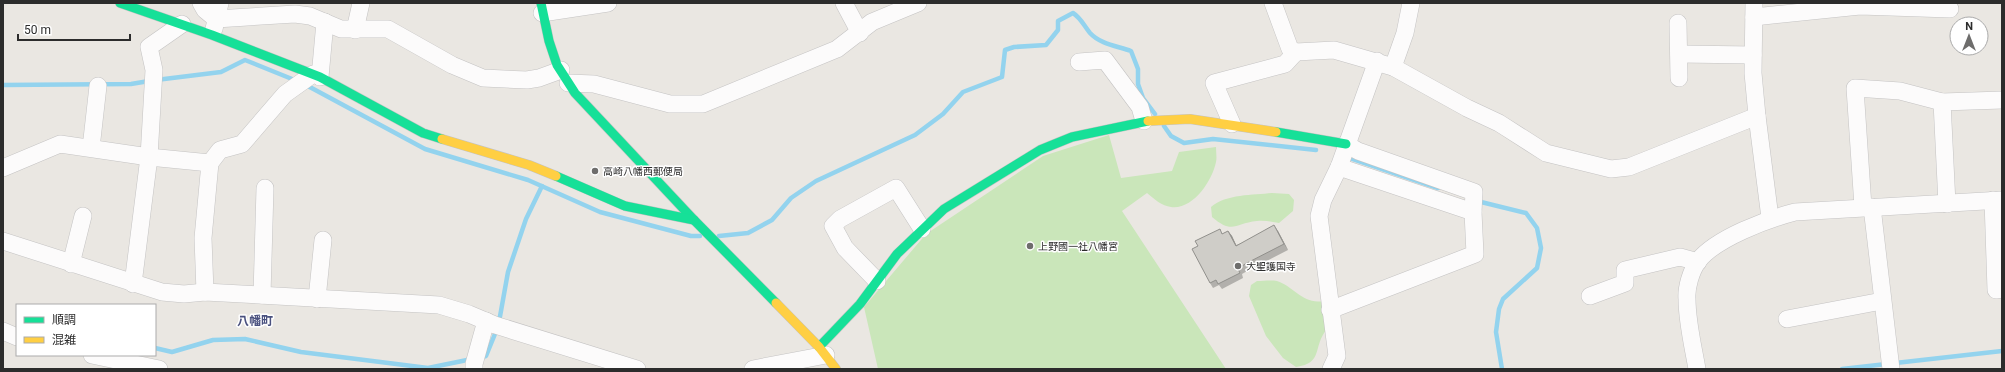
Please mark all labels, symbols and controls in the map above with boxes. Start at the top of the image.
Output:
scale bar [18,16,130,42]
north arrow [1949,16,1989,56]
text: N [1965,20,1973,33]
text: 50 m [24,23,51,37]
marker: 高崎八幡西郵便局 [590,166,600,176]
place label: 高崎八幡西郵便局 [603,166,683,177]
marker: 上野國一社八幡宮 [1025,241,1035,251]
place label: 上野國一社八幡宮 [1038,241,1118,252]
marker: 大聖護国寺 [1233,261,1243,271]
place label: 大聖護国寺 [1246,261,1296,272]
legend [16,304,156,356]
text: 順調 [52,313,76,327]
district label: 八幡町 [237,314,273,328]
text: 混雑 [52,333,76,347]

